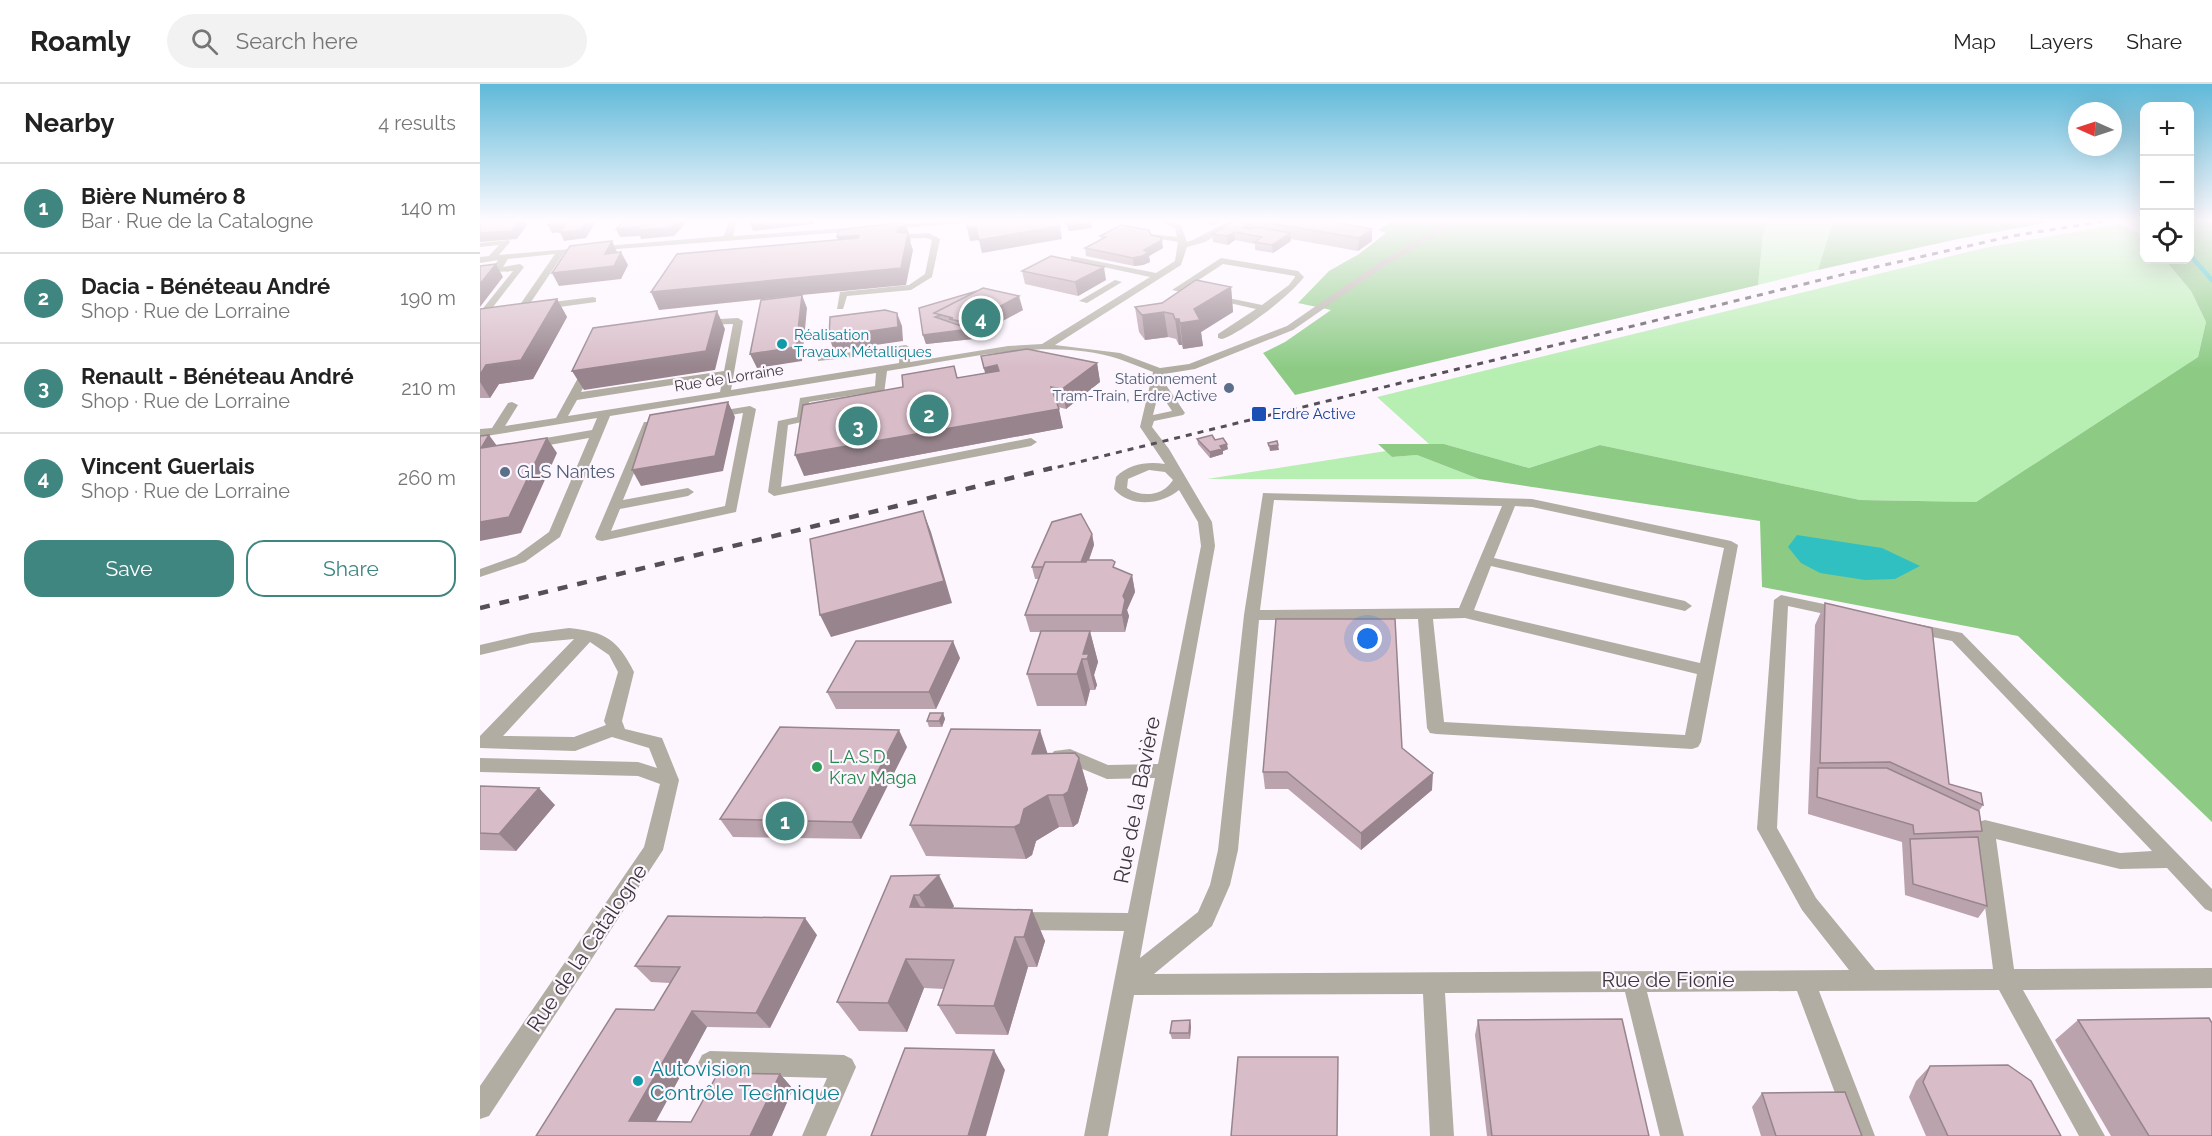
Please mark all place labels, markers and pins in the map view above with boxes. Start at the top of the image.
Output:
pin: 4 [962,296,1000,340]
place label: Réalisation Travaux Métalliques [794,326,932,361]
marker: Réalisation Travaux Métalliques [775,337,789,351]
place label: Stationnement Tram-Train, Erdre Active [1053,370,1217,405]
marker: Stationnement Tram-Train, Erdre Active [1222,381,1236,395]
pin: 2 [910,392,948,436]
pin: 3 [838,404,878,448]
marker: Erdre Active [1250,405,1268,423]
place label: Erdre Active [1272,405,1356,423]
place label: GLS Nantes [517,461,615,482]
marker: GLS Nantes [498,465,512,479]
place label: L.A.S.D. Krav Maga [829,746,917,788]
marker: L.A.S.D. Krav Maga [810,760,824,774]
pin: 1 [766,798,804,844]
place label: Autovision Contrôle Technique [650,1056,840,1105]
marker: Autovision Contrôle Technique [631,1074,645,1088]

